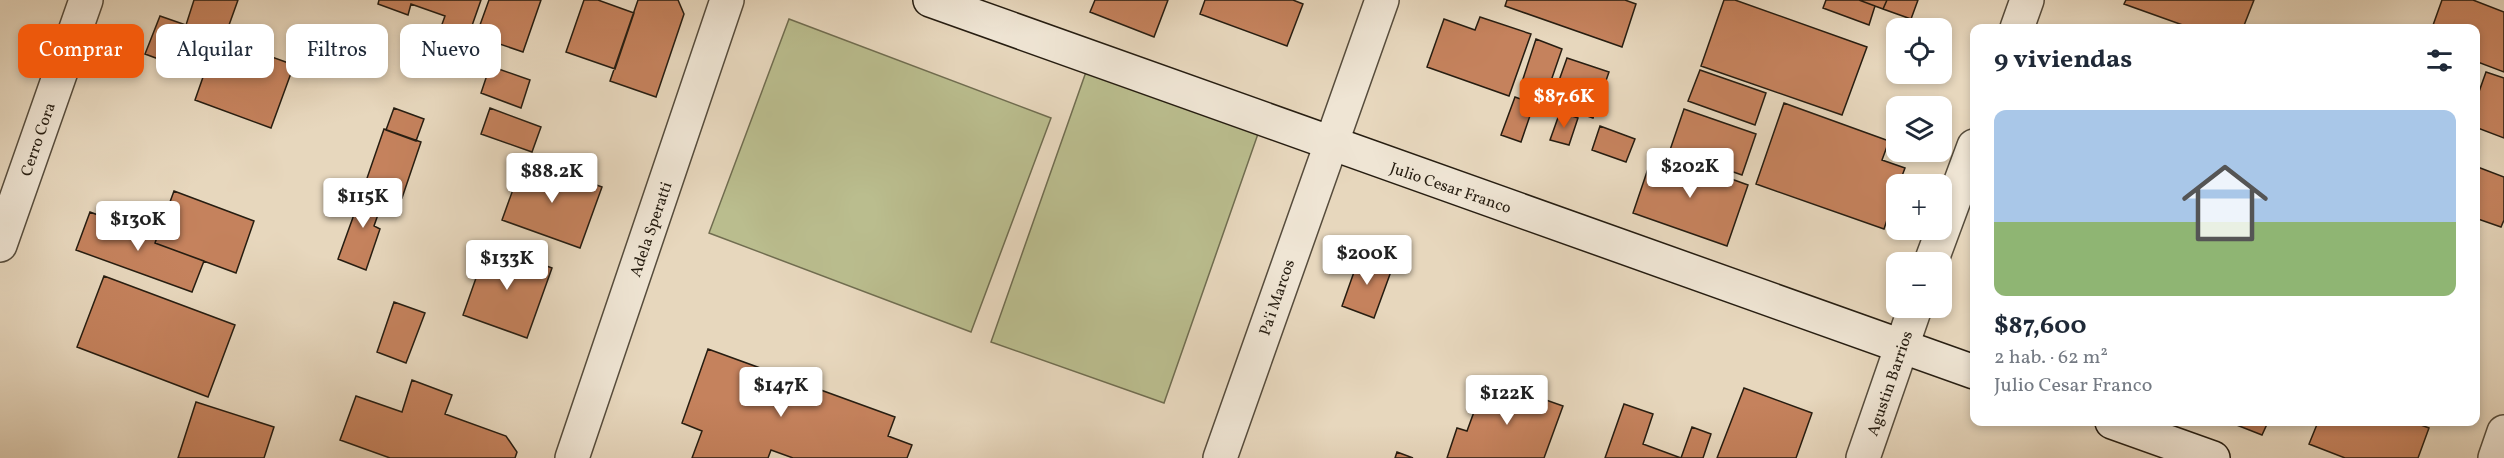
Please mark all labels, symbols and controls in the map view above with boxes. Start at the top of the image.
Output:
map controls [1886,18,1952,318]
button: locate [1886,18,1952,84]
chip: Comprar [18,24,144,78]
chip: Alquilar [156,24,274,78]
chip: Filtros [286,24,388,78]
chip: Nuevo [400,24,501,78]
text: 9 viviendas [1994,42,2132,78]
icon: filters [2423,44,2456,77]
pin: $87.6K [1515,78,1613,129]
text: $87.6K [1534,83,1594,111]
button: layers [1886,96,1952,162]
street label: Cerro Cora [16,100,62,180]
pin: $202K [1648,148,1732,199]
icon: home [2171,149,2279,257]
pin: $88.2K [503,153,601,204]
text: $202K [1661,153,1719,181]
text: $88.2K [520,158,584,186]
street label: Julio Cesar Franco [1387,158,1514,220]
button: + [1886,174,1952,240]
pin: $115K [321,178,405,229]
street label: Adela Speratti [625,179,679,280]
text: $115K [337,183,389,211]
pin: $130K [96,201,180,252]
text: $130K [110,206,166,234]
pin: $200K [1325,235,1409,286]
pin: $133K [465,240,549,291]
text: $200K [1337,240,1397,268]
text: $133K [480,245,534,273]
button: − [1886,252,1952,318]
street label: Pa'i Marcos [1255,256,1301,339]
text: $87,600 [1994,308,2087,344]
street label: Agustin Barrios [1863,328,1919,439]
text: 2 hab. · 62 m² [1994,344,2108,372]
pin: $147K [739,367,823,418]
text: $147K [753,372,809,400]
text: Julio Cesar Franco [1994,372,2152,400]
pin: $122K [1465,375,1549,426]
text: $122K [1480,380,1534,408]

